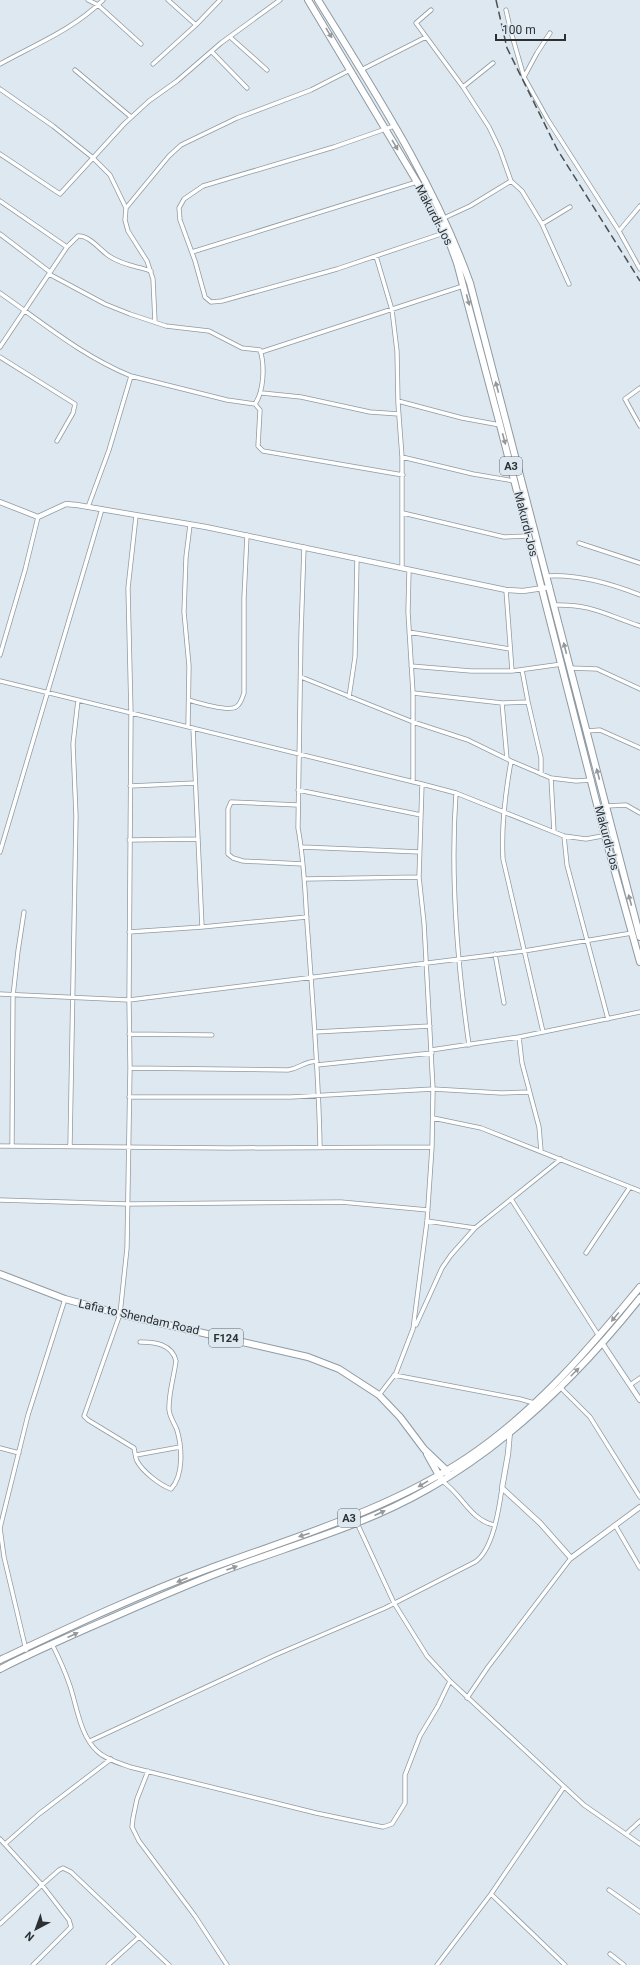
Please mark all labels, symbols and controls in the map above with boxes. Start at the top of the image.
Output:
scale bar [496,16,565,42]
text: 100 m [502,23,536,37]
one-way arrow [325,27,332,39]
one-way arrow [391,139,398,151]
street label: Makurdi-Jos [412,182,456,248]
one-way arrow [465,294,471,306]
one-way arrow [494,380,500,392]
one-way arrow [501,434,507,446]
road number: A3 [500,457,522,475]
street label: Makurdi-Jos [511,490,541,558]
one-way arrow [562,642,568,654]
one-way arrow [594,767,600,780]
street label: Makurdi-Jos [592,804,622,872]
one-way arrow [627,893,633,905]
street label: Lafia to Shendam Road [77,1296,201,1338]
one-way arrow [611,1312,620,1323]
road number: F124 [209,1329,243,1347]
one-way arrow [570,1367,580,1377]
one-way arrow [417,1481,429,1488]
road number: A3 [338,1509,360,1527]
one-way arrow [374,1510,385,1516]
one-way arrow [297,1532,309,1538]
one-way arrow [226,1565,238,1571]
one-way arrow [176,1577,187,1583]
one-way arrow [68,1632,79,1638]
north arrow [16,1909,56,1949]
text: N [22,1929,37,1944]

